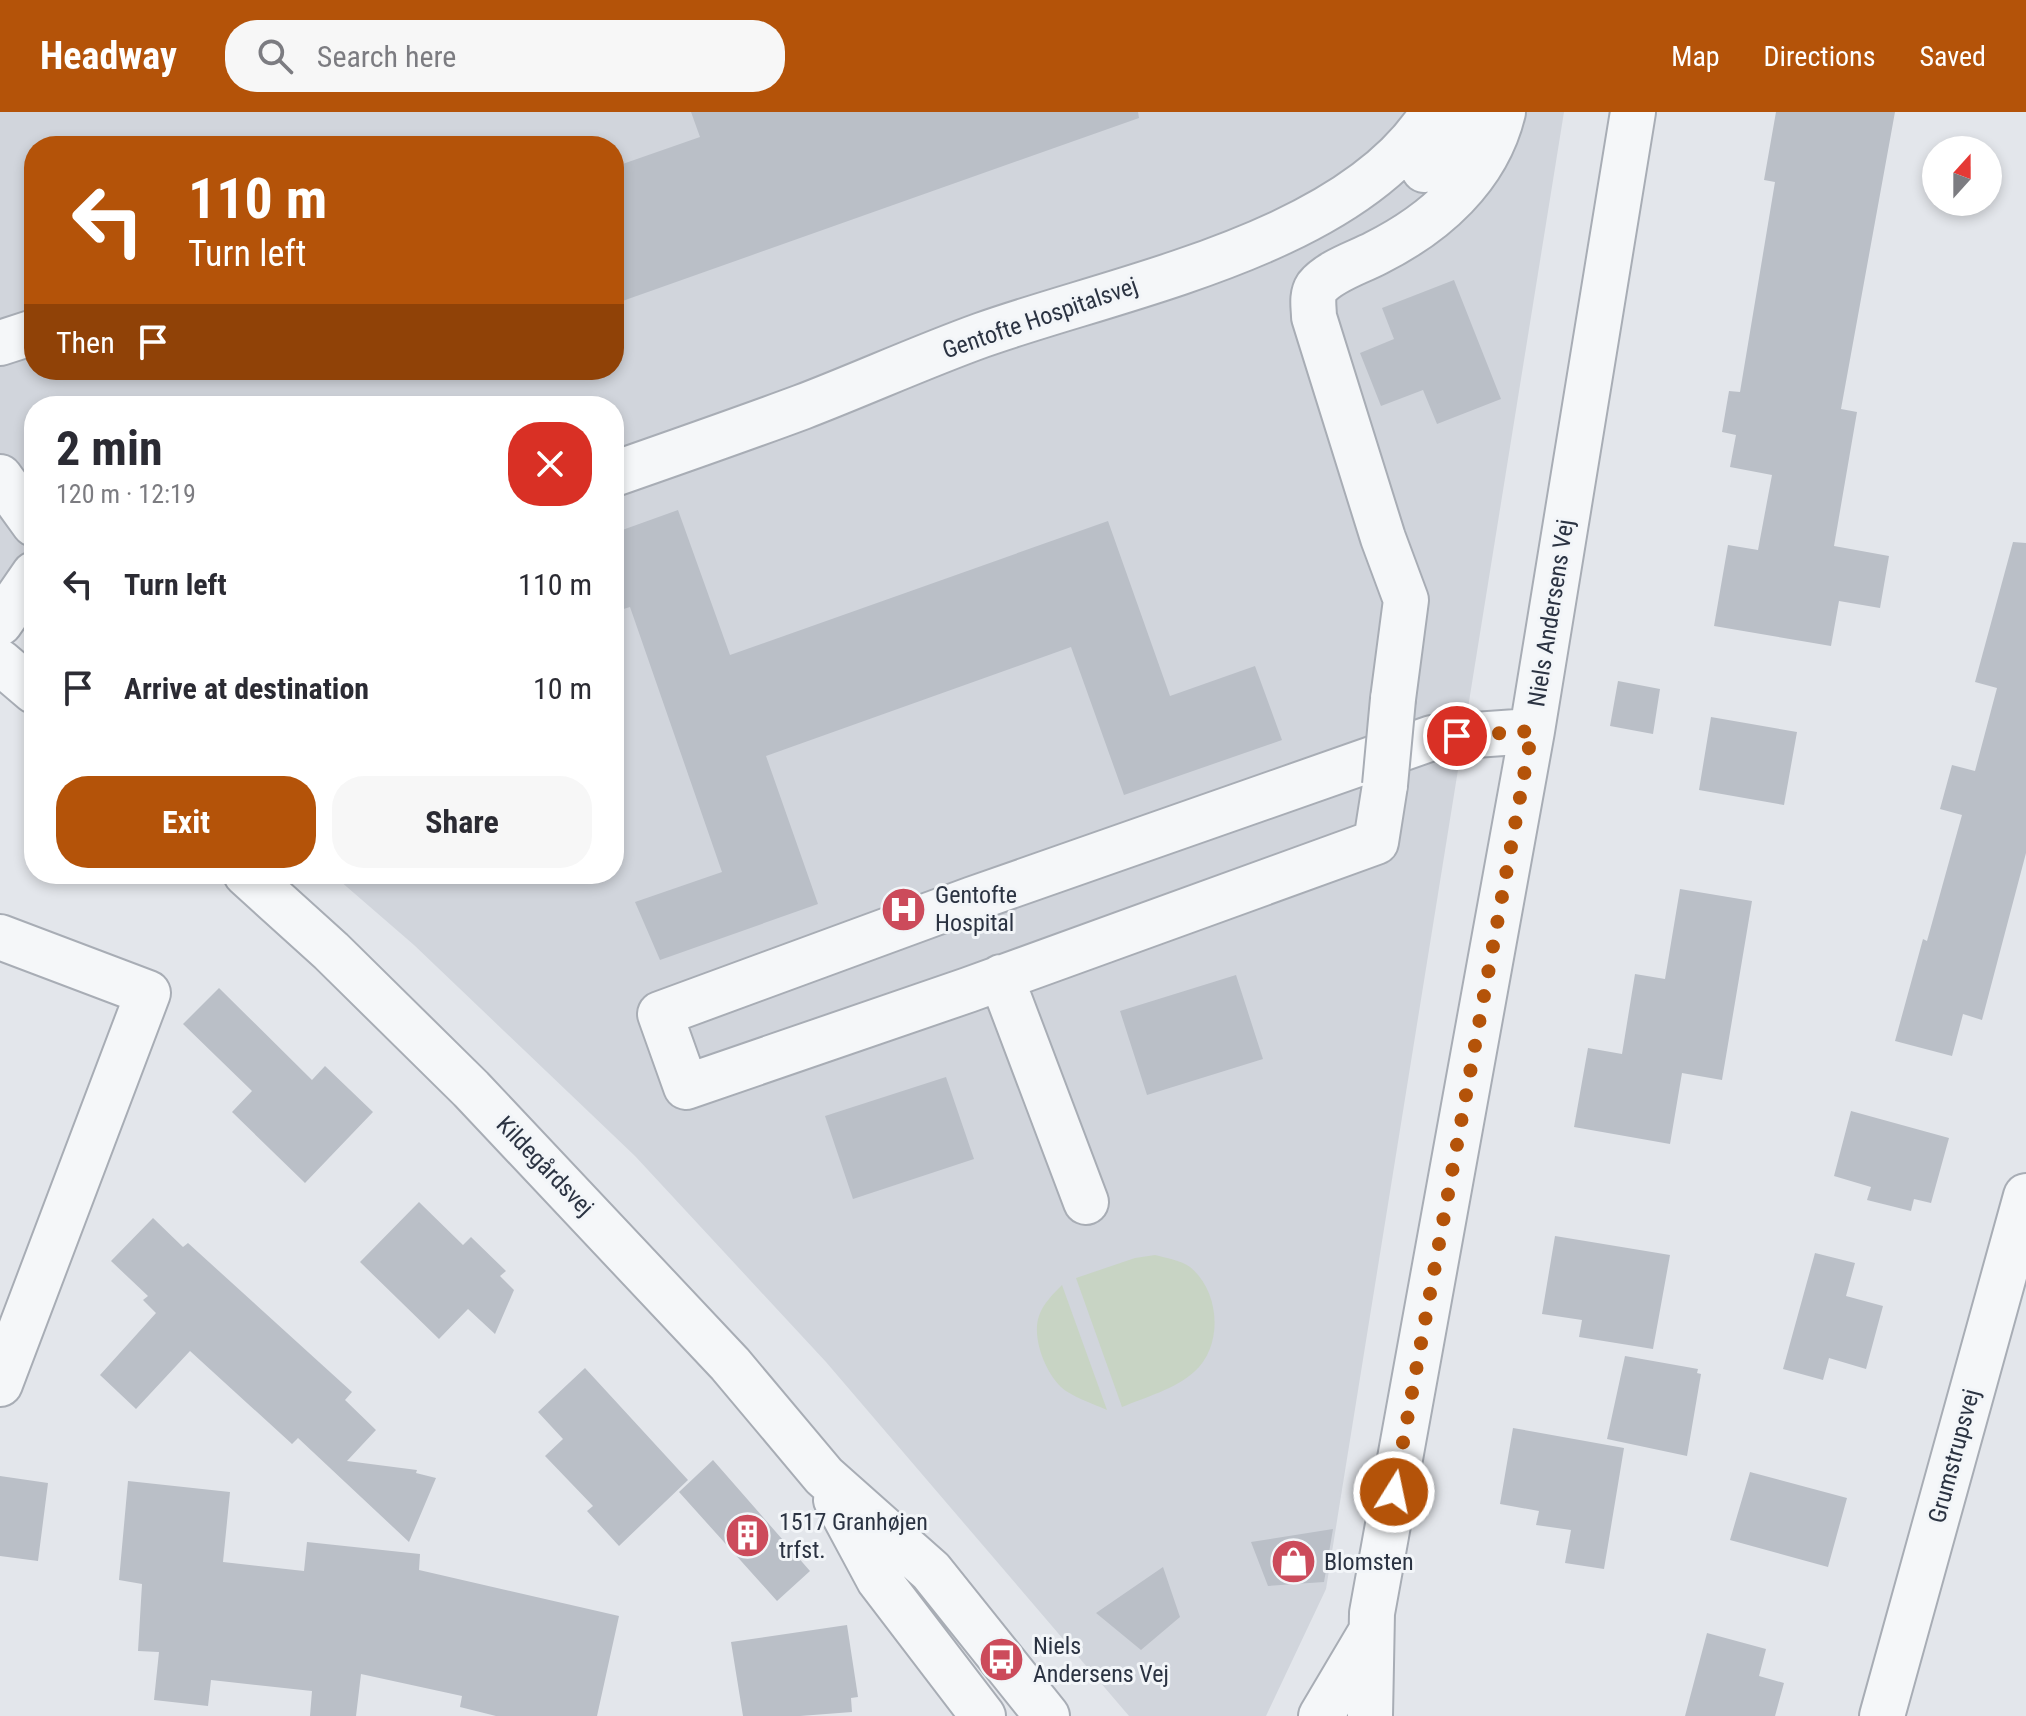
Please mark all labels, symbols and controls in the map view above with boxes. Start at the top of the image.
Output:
search box [225,20,785,92]
text: Headway [40,34,177,78]
icon: search [253,34,297,78]
text: Search here [317,39,456,74]
text: Map [1671,40,1720,73]
text: Directions [1764,40,1875,73]
text: Saved [1919,40,1986,73]
north arrow [1922,136,2002,216]
map controls [1922,136,2002,216]
text: 110 m [188,166,327,232]
icon: left [56,168,160,272]
text: Turn left [188,233,306,275]
street label: Gentofte Hospitalsvej [939,271,1141,365]
icon: arrive [131,320,175,364]
text: Then [56,325,115,360]
text: 2 min [56,420,163,477]
button: close [508,422,592,506]
text: 120 m · 12:19 [56,479,196,509]
street label: Niels Andersens Vej [1522,517,1580,709]
icon: left [56,562,100,606]
text: Turn left [124,567,227,602]
text: 110 m [518,567,592,602]
icon: arrive [56,666,100,710]
text: Arrive at destination [124,671,369,706]
text: 10 m [533,671,592,706]
pin [1423,702,1491,770]
icon: arrive [1435,714,1479,758]
button: Exit [56,776,316,868]
button: Share [332,776,592,868]
place label: Gentofte Hospital [935,881,1017,937]
hospital icon: Gentofte Hospital [880,885,928,933]
street label: Kildegårdsvej [491,1110,599,1222]
street label: Grumstrupsvej [1923,1386,1985,1526]
position arrow [1352,1450,1436,1534]
place label: 1517 Granhøjen trfst. [779,1508,928,1564]
building icon: 1517 Granhøjen trfst. [724,1512,772,1560]
shop icon: Blomsten [1269,1538,1317,1586]
place label: Blomsten [1324,1548,1414,1576]
place label: Niels Andersens Vej [1033,1632,1169,1688]
bus stop icon: Niels Andersens Vej [978,1636,1026,1684]

